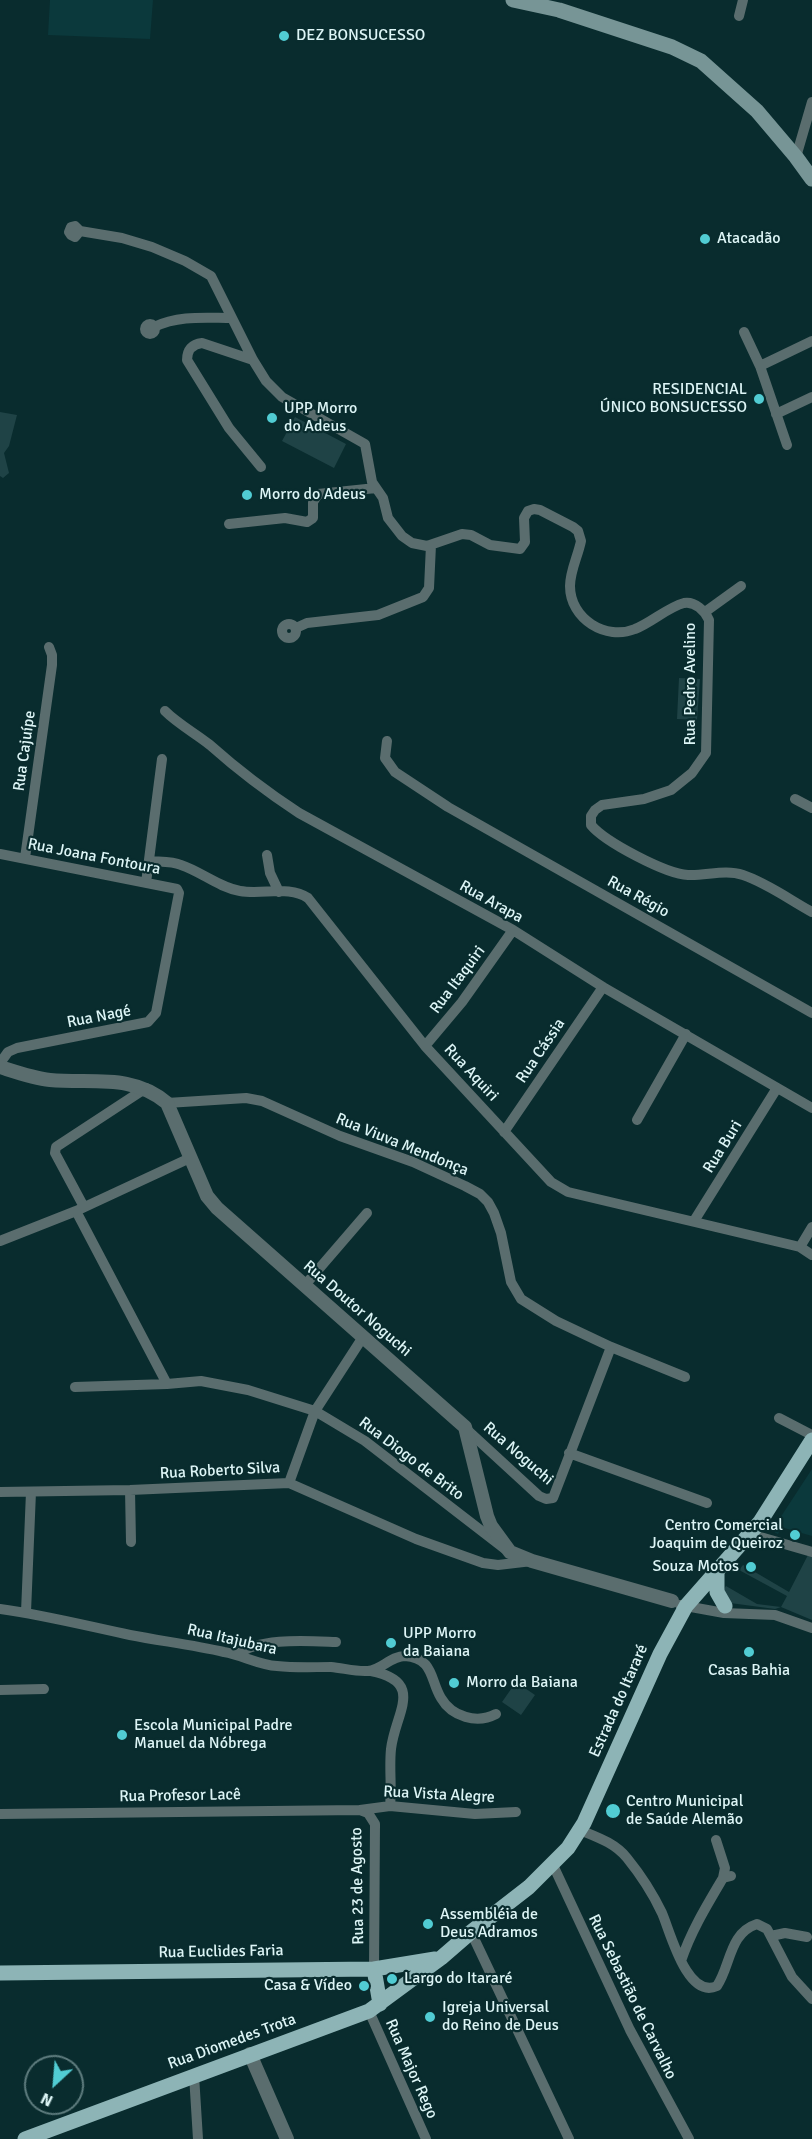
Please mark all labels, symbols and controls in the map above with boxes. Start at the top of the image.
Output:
place label: DEZ BONSUCESSO [296,26,425,46]
marker: DEZ BONSUCESSO [277,29,291,43]
place label: Atacadão [717,229,781,249]
marker: Atacadão [698,232,712,246]
place label: RESIDENCIAL ÚNICO BONSUCESSO [600,380,747,418]
marker: RESIDENCIAL ÚNICO BONSUCESSO [752,392,766,406]
place label: UPP Morro do Adeus [284,399,357,437]
marker: UPP Morro do Adeus [265,411,279,425]
place label: Morro do Adeus [259,485,366,505]
marker: Morro do Adeus [240,488,254,502]
street label: Rua Pedro Avelino [681,623,701,745]
street label: Rua Cajuípe [10,709,40,793]
street label: Rua Joana Fontoura [26,835,162,879]
street label: Rua Régio [604,872,672,922]
street label: Rua Arapa [456,877,526,927]
street label: Rua Itaquiri [426,942,490,1018]
street label: Rua Nagé [65,1001,133,1033]
street label: Rua Cássia [512,1015,570,1087]
street label: Rua Aquiri [440,1040,502,1106]
street label: Rua Viuva Mendonça [333,1110,471,1180]
street label: Rua Buri [699,1117,747,1177]
street label: Rua Doutor Noguchi [299,1257,415,1361]
street label: Rua Diogo de Brito [355,1413,467,1505]
street label: Rua Noguchi [479,1418,557,1490]
street label: Rua Roberto Silva [159,1458,281,1484]
place label: Centro Comercial Joaquim de Queiroz [649,1516,783,1554]
marker: Centro Comercial Joaquim de Queiroz [788,1528,802,1542]
place label: Souza Motos [652,1557,739,1577]
marker: Souza Motos [744,1560,758,1574]
street label: Rua Itajubara [185,1620,279,1660]
place label: UPP Morro da Baiana [403,1624,476,1662]
marker: UPP Morro da Baiana [384,1636,398,1650]
street label: Estrada do Itararé [585,1641,653,1761]
marker: Casas Bahia [742,1645,756,1659]
place label: Casas Bahia [708,1661,790,1681]
place label: Morro da Baiana [466,1673,578,1693]
marker: Morro da Baiana [447,1676,461,1690]
place label: Escola Municipal Padre Manuel da Nóbrega [134,1716,293,1754]
marker: Escola Municipal Padre Manuel da Nóbrega [115,1728,129,1742]
street label: Rua Vista Alegre [383,1782,495,1808]
street label: Rua Profesor Lacê [119,1785,241,1807]
place label: Centro Municipal de Saúde Alemão [626,1792,743,1830]
marker: Centro Municipal de Saúde Alemão [604,1802,622,1820]
street label: Rua 23 de Agosto [347,1827,369,1945]
place label: Assembléia de Deus Adramos [440,1905,538,1943]
street label: Rua Sebastião de Carvalho [584,1911,680,2083]
marker: Assembléia de Deus Adramos [421,1917,435,1931]
street label: Rua Euclides Faria [158,1941,284,1963]
place label: Largo do Itararé [404,1969,513,1989]
marker: Largo do Itararé [385,1972,399,1986]
place label: Casa & Vídeo [264,1976,352,1996]
marker: Casa & Vídeo [357,1979,371,1993]
place label: Igreja Universal do Reino de Deus [442,1998,559,2036]
street label: Rua Diomedes Trota [165,2010,299,2074]
marker: Igreja Universal do Reino de Deus [423,2010,437,2024]
street label: Rua Major Rego [380,2016,442,2122]
north arrow [24,2055,84,2115]
text: N [38,2088,56,2111]

